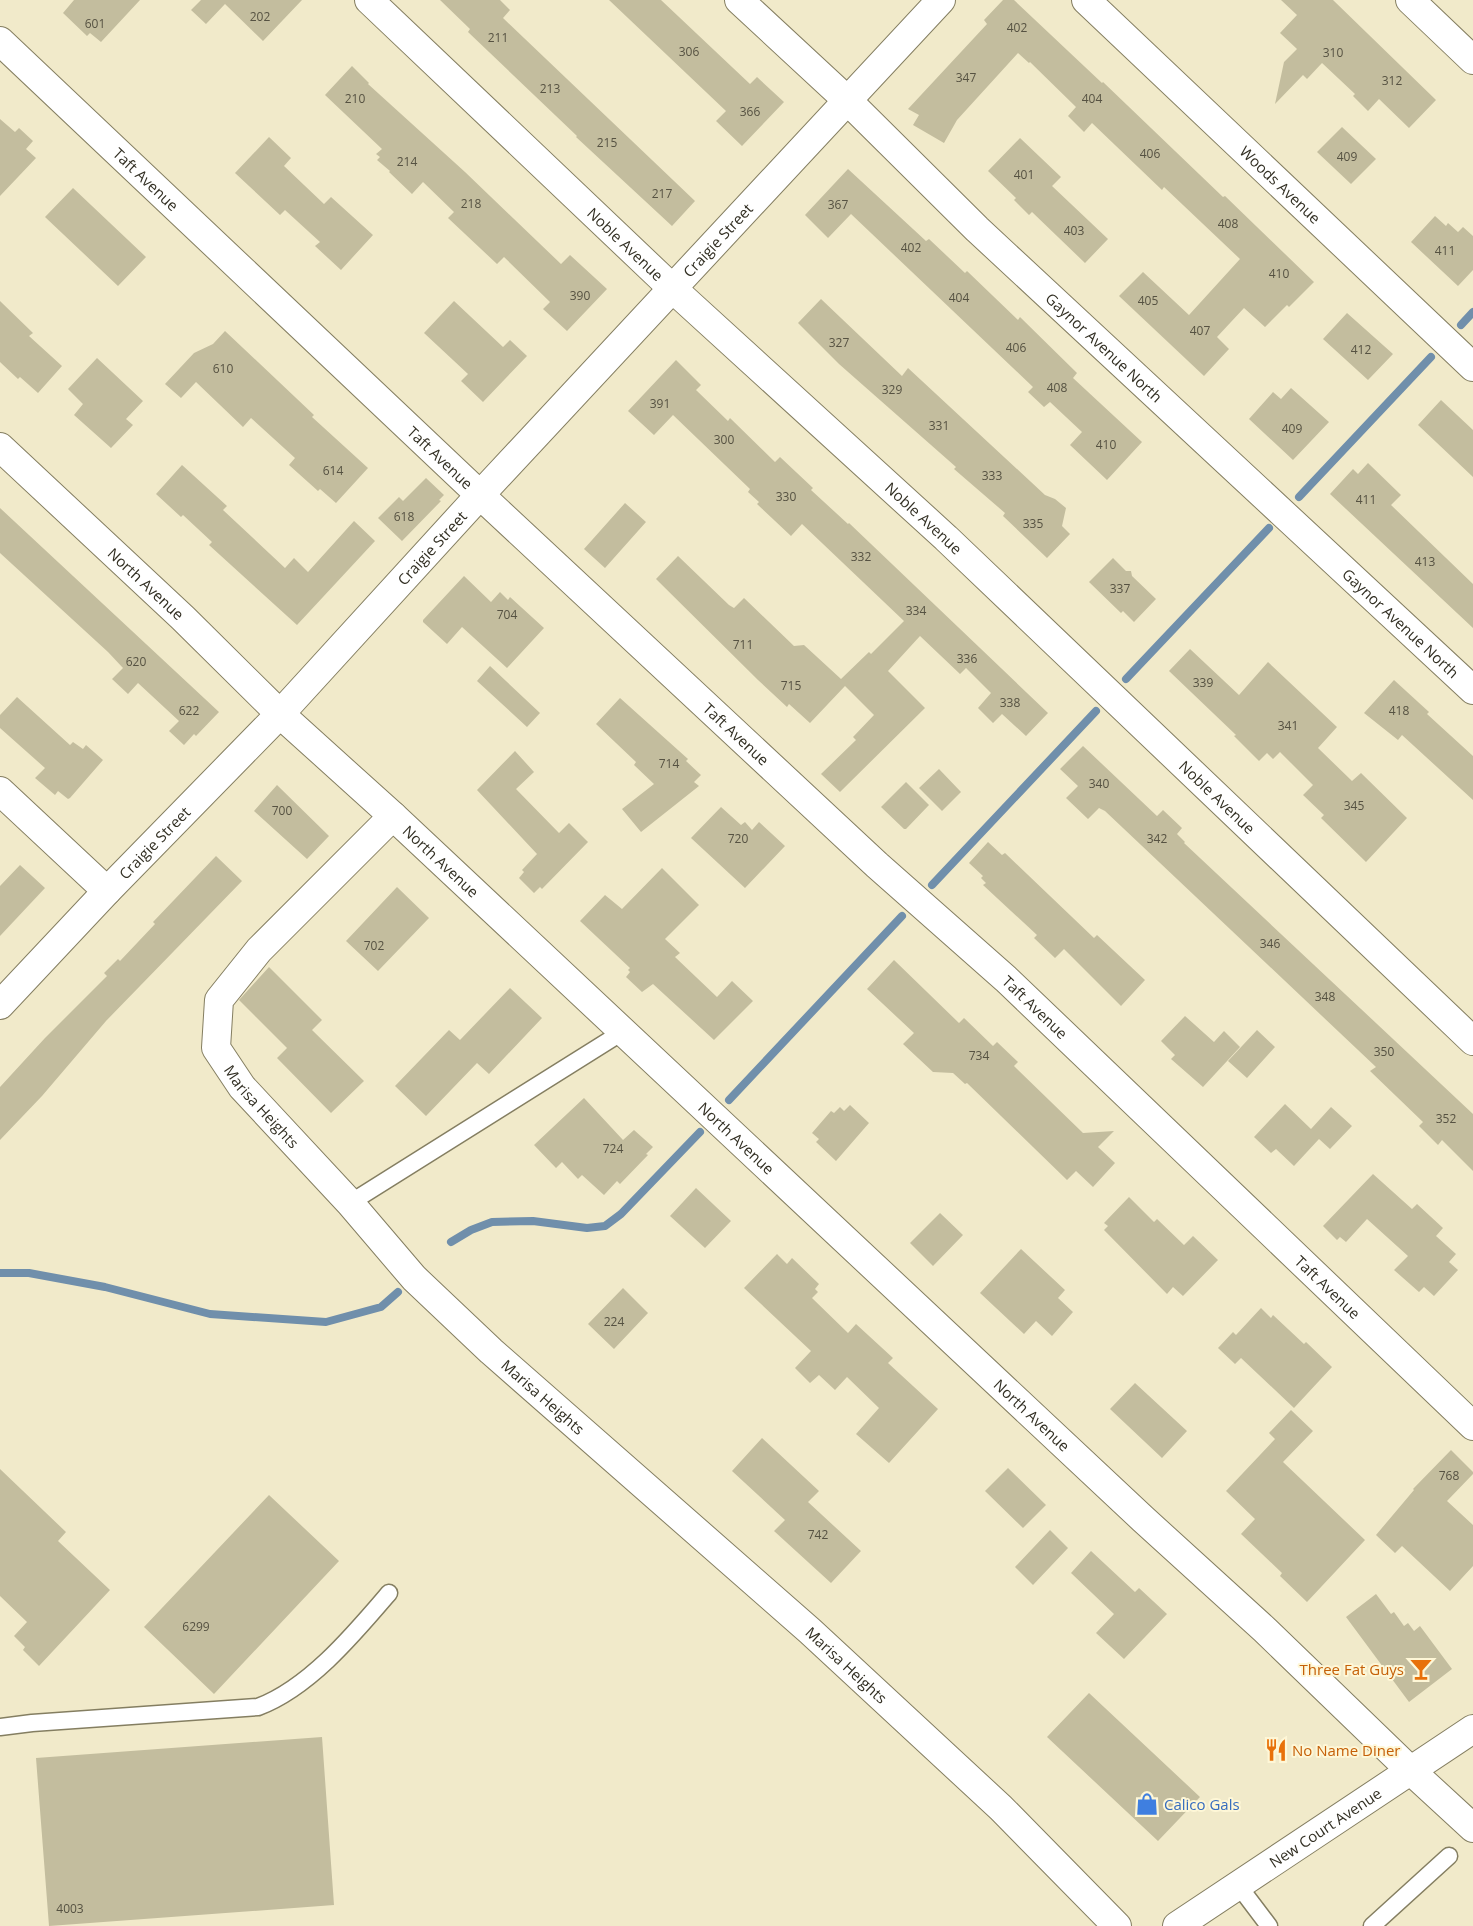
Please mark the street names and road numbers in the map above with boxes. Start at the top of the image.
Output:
street label: Woods Avenue [1236,141,1325,228]
street label: Taft Avenue [109,143,183,215]
street label: Craigie Street [678,199,757,281]
street label: Noble Avenue [583,203,668,285]
street label: Gaynor Avenue North [1042,288,1167,406]
street label: Taft Avenue [403,422,477,493]
street label: Noble Avenue [881,477,967,558]
street label: Craigie Street [393,506,471,589]
street label: North Avenue [104,543,188,624]
street label: Gaynor Avenue North [1338,564,1463,682]
street label: Taft Avenue [699,698,774,770]
street label: Noble Avenue [1175,756,1260,838]
street label: Craigie Street [114,802,194,883]
street label: North Avenue [399,820,483,902]
street label: Taft Avenue [998,971,1072,1043]
street label: Marisa Heights [220,1061,304,1152]
street label: North Avenue [694,1097,779,1179]
street label: Taft Avenue [1291,1251,1365,1323]
street label: Marisa Heights [497,1355,589,1439]
street label: North Avenue [990,1374,1074,1456]
street label: Marisa Heights [801,1622,892,1708]
street label: New Court Avenue [1265,1783,1385,1872]

